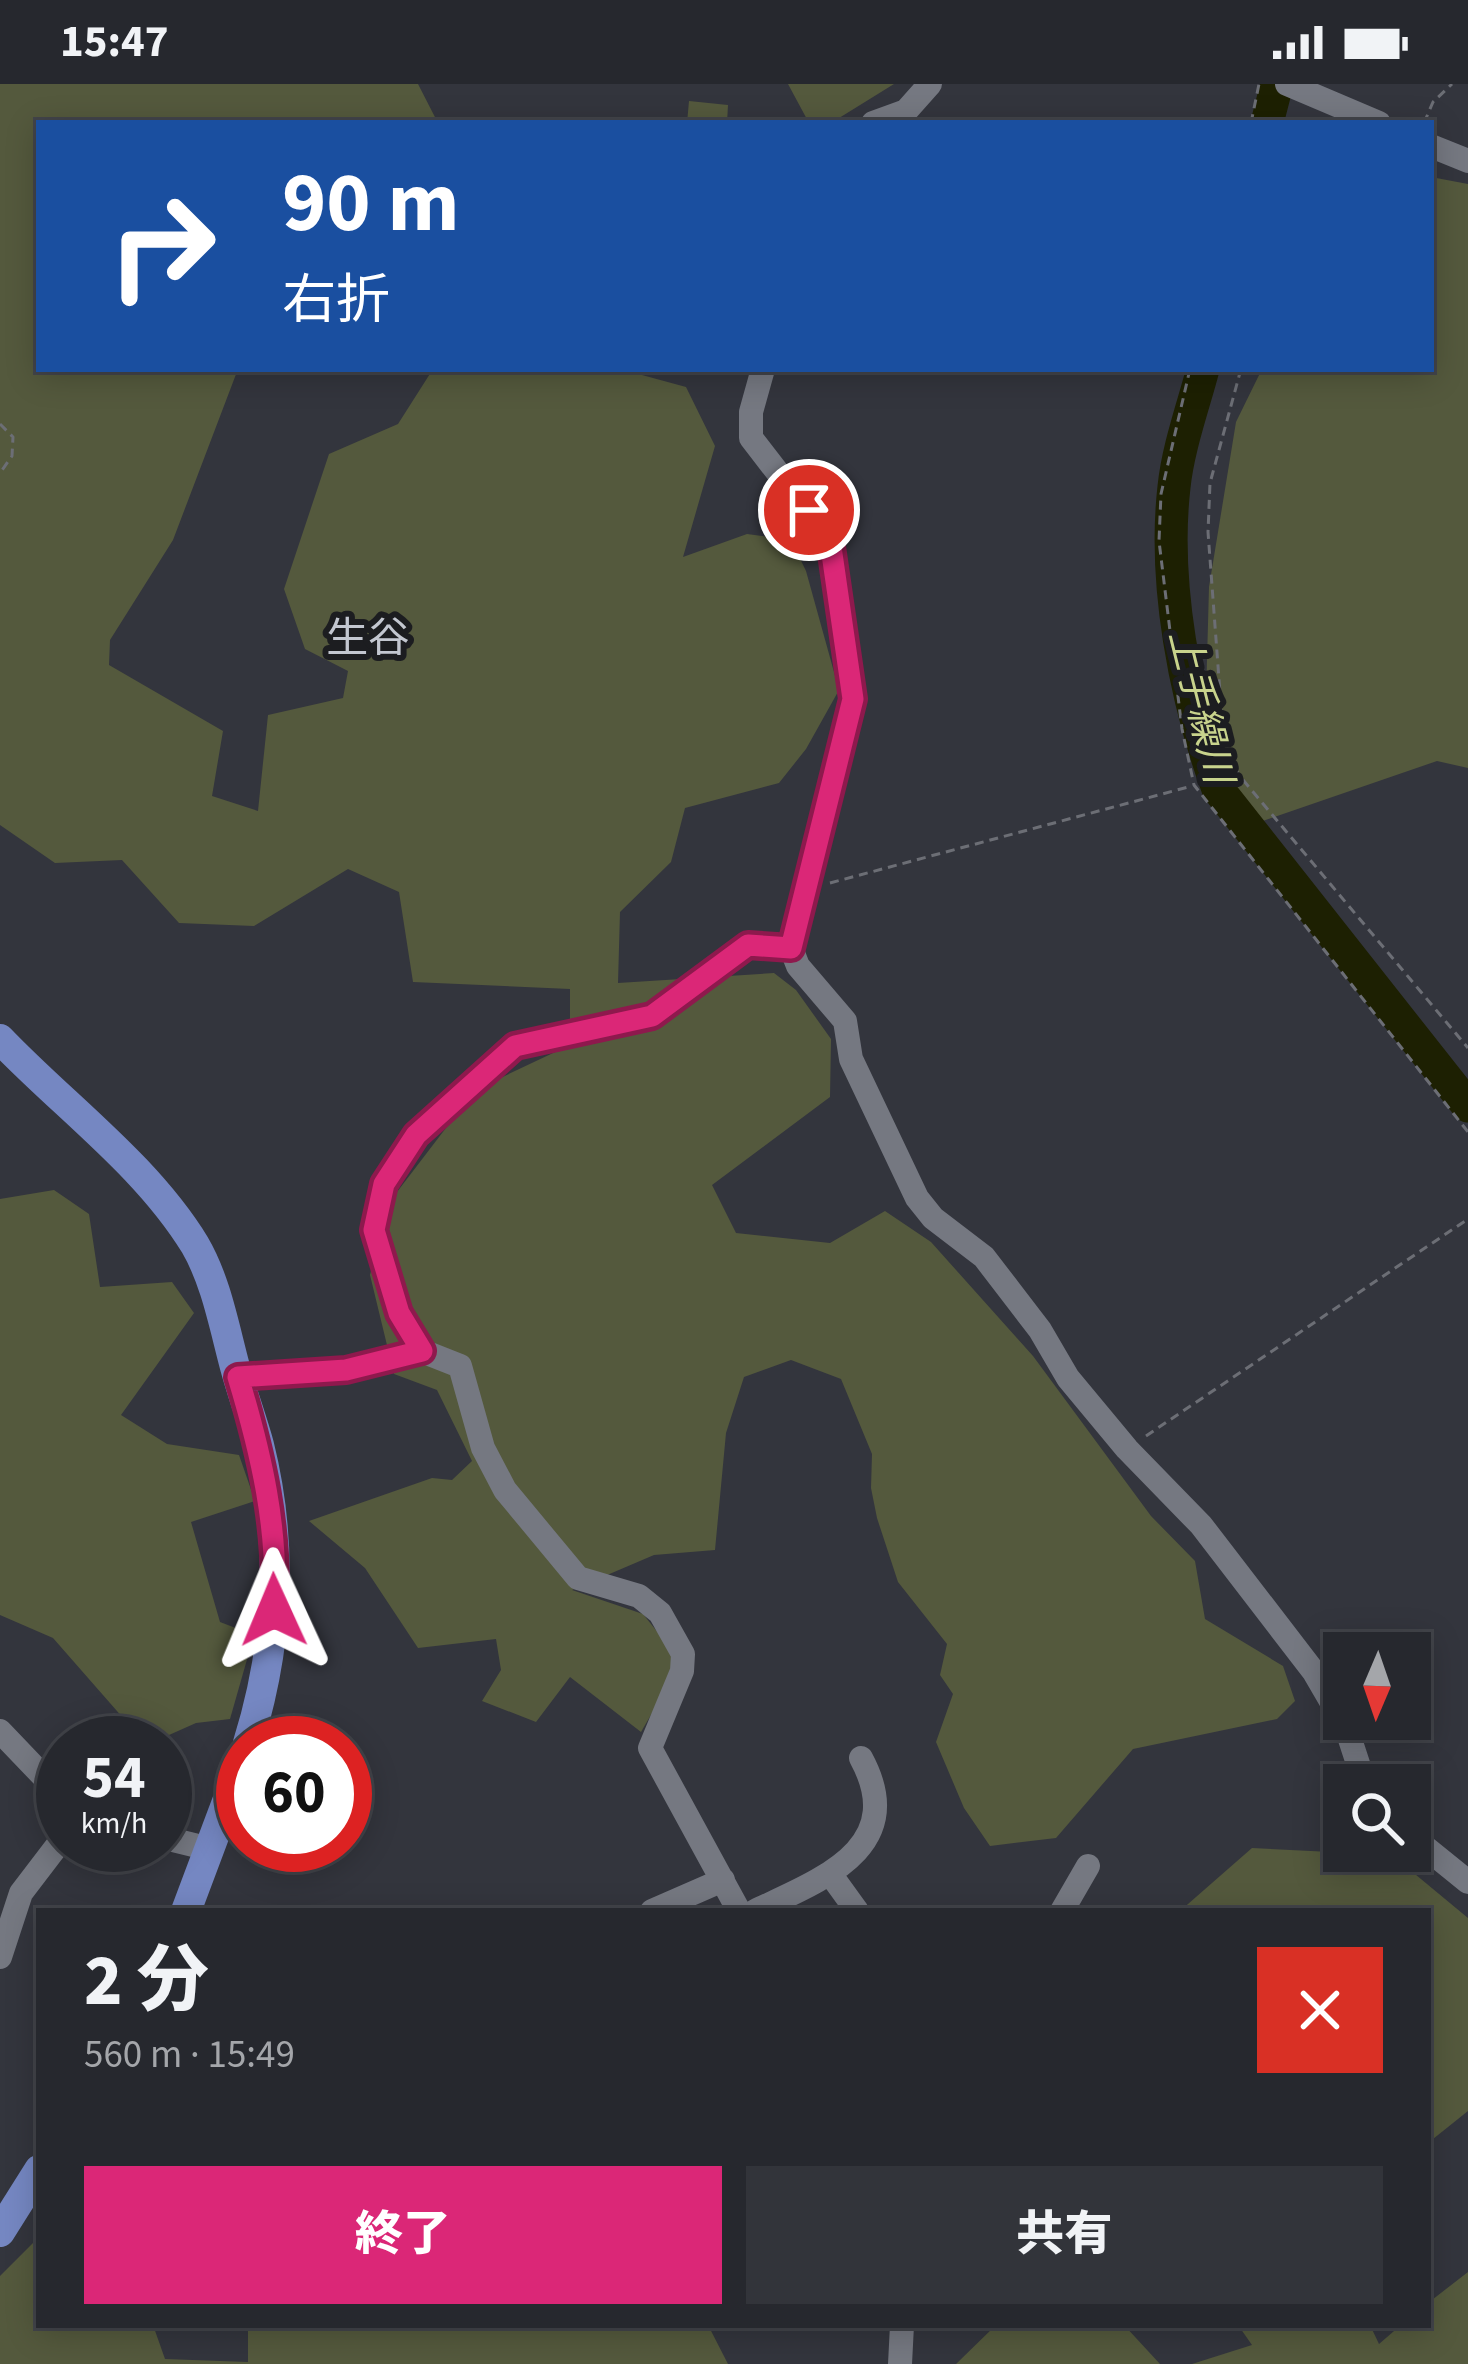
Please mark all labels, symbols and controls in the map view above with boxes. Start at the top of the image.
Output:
text: 15:47 [60,10,169,74]
text: 90 m [282,144,460,264]
icon: right [84,168,240,324]
text: 右折 [282,263,390,340]
pin [758,459,860,561]
icon: arrive [776,477,842,543]
district label: 生谷 [326,609,410,669]
water label: 上手繰川 [1154,624,1247,793]
position arrow [211,1547,337,1673]
north arrow [1323,1632,1431,1740]
map controls [1323,1632,1431,1872]
speed limit sign: 60 [216,1716,372,1872]
text: 54 [82,1736,146,1821]
button: search [1323,1764,1431,1872]
text: km/h [81,1802,147,1845]
text: 2 分 [84,1930,209,2033]
button: close [1257,1947,1383,2073]
text: 560 m · 15:49 [84,2027,295,2083]
button: 終了 [84,2166,722,2304]
button: 共有 [746,2166,1383,2304]

